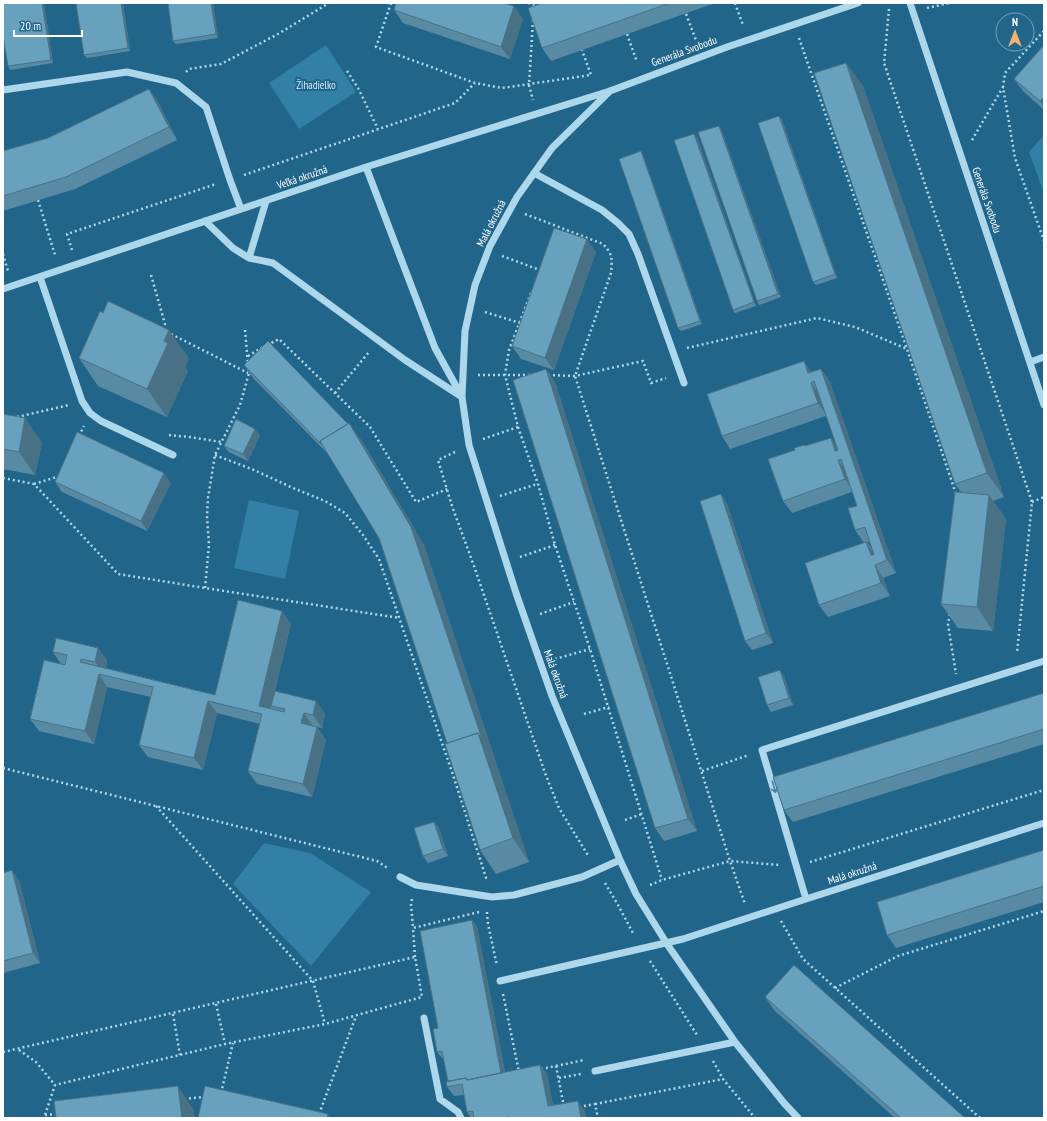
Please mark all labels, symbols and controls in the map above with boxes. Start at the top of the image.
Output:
scale bar [14,12,82,38]
north arrow [995,12,1035,52]
text: N [1012,15,1018,29]
text: 20 m [20,18,41,33]
street label: Generála Svobodu [649,33,719,69]
park label: Žihadielko [296,78,336,92]
street label: Veľká okružná [274,162,329,193]
street label: Generála Svobodu [969,165,1005,235]
street label: Malá okružná [473,197,509,249]
street label: Malá okružná [541,648,571,700]
one-way arrow [771,781,778,794]
street label: Malá okružná [826,859,878,887]

